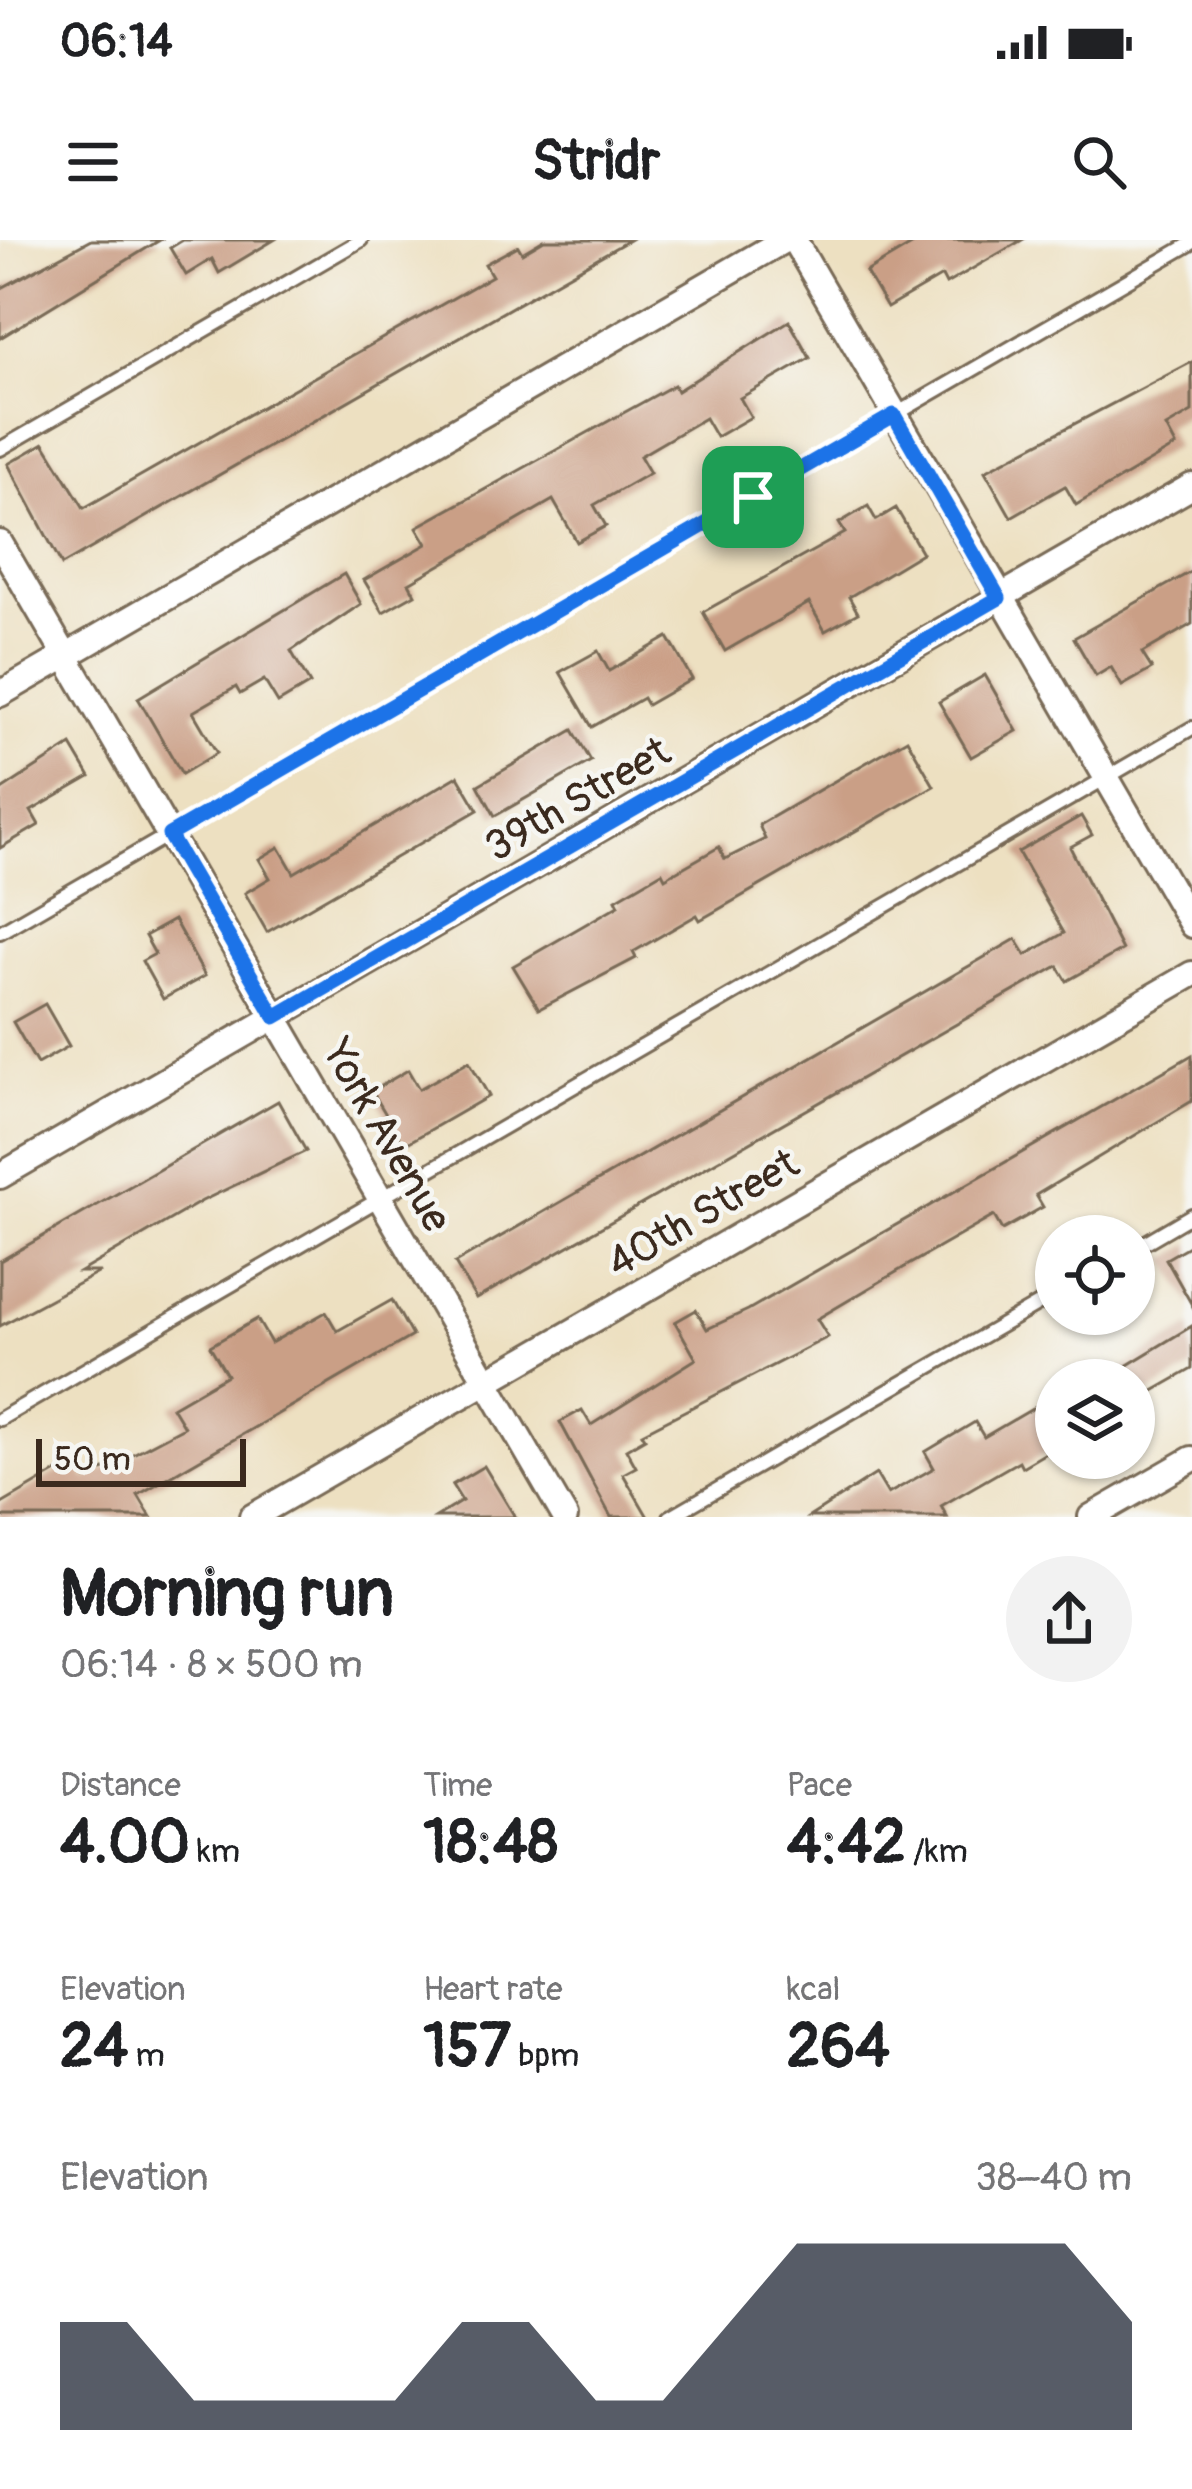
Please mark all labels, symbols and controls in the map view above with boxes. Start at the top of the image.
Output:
text: 06:14 [60,14,173,70]
text: Stridr [532,128,660,196]
icon: menu [60,129,126,195]
icon: search [1066,129,1132,195]
pin [702,446,804,548]
icon: arrive [720,464,786,530]
street label: 39th Street [476,726,680,873]
street label: York Avenue [310,1030,462,1242]
street label: 40th Street [598,1138,808,1289]
map controls [1035,1215,1155,1479]
button: locate [1035,1215,1155,1335]
button: layers [1035,1359,1155,1479]
scale bar [36,1433,246,1486]
text: 50 m [54,1439,131,1480]
text: Morning run [60,1553,394,1636]
button: share [1006,1556,1132,1682]
text: 06:14 · 8 × 500 m [60,1640,363,1689]
text: Distance [60,1765,181,1806]
text: Time [423,1765,492,1806]
text: Pace [787,1765,852,1806]
text: 4.00 [60,1806,190,1881]
text: 18:48 [423,1806,558,1881]
text: 4:42 [787,1806,906,1881]
text: km [190,1831,240,1872]
text: /km [906,1831,968,1872]
text: Elevation [60,1969,186,2010]
text: Heart rate [423,1969,562,2010]
text: kcal [787,1969,840,2010]
text: 24 [60,2010,128,2085]
text: 157 [423,2010,511,2085]
text: 264 [787,2010,890,2085]
text: m [128,2035,165,2076]
text: bpm [511,2035,579,2076]
text: Elevation [60,2153,209,2202]
text: 38–40 m [975,2153,1132,2202]

